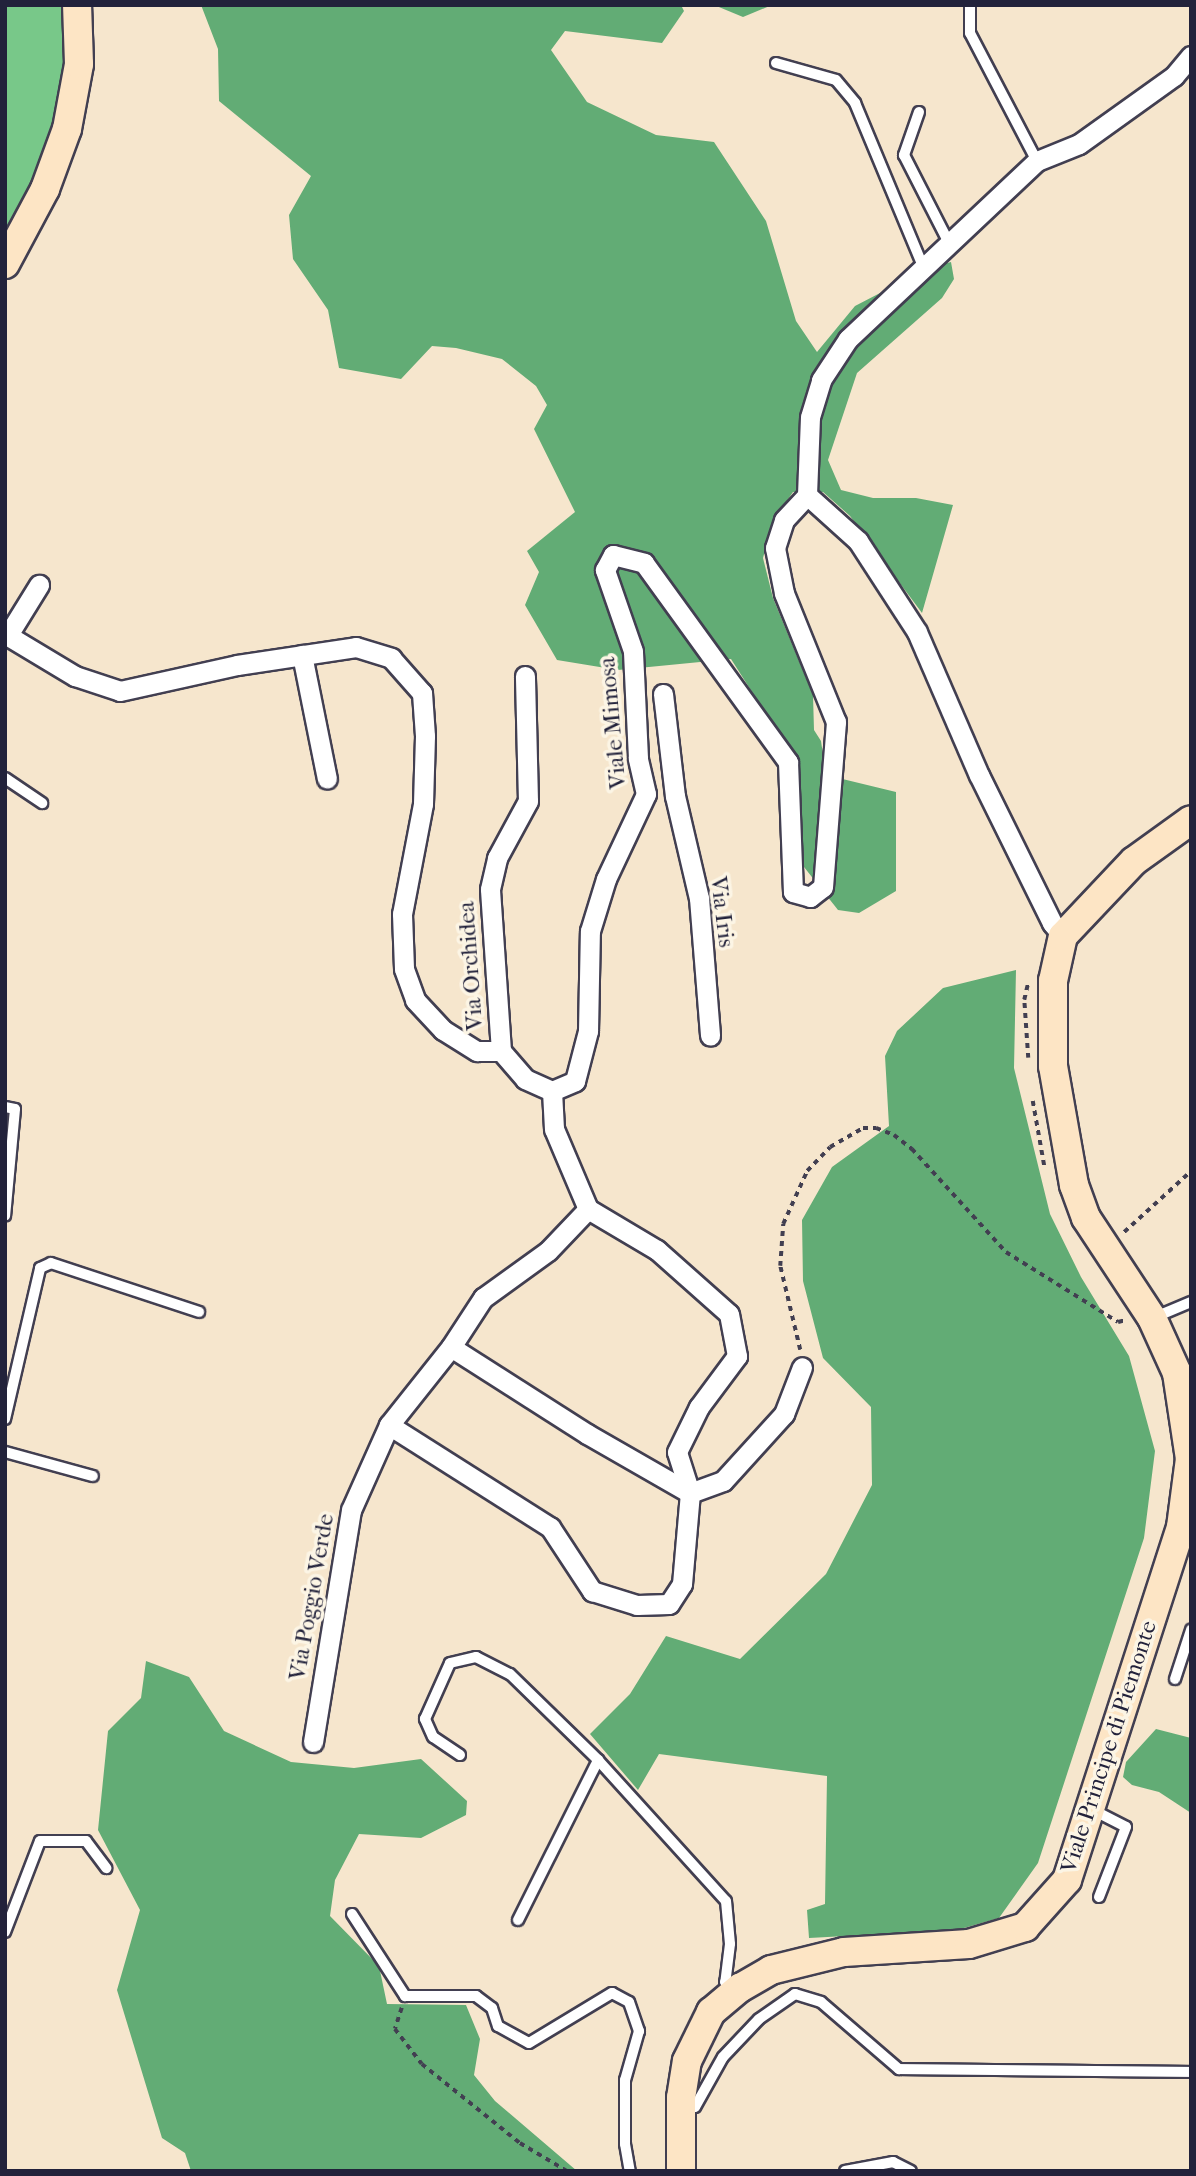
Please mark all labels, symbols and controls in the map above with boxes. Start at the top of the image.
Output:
street label: Viale Mimosa [593,656,633,790]
street label: Via Iris [704,875,740,949]
street label: Via Orchidea [453,901,489,1031]
street label: Via Poggio Verde [284,1512,340,1682]
street label: Viale Principe di Piemonte [1055,1617,1163,1877]

